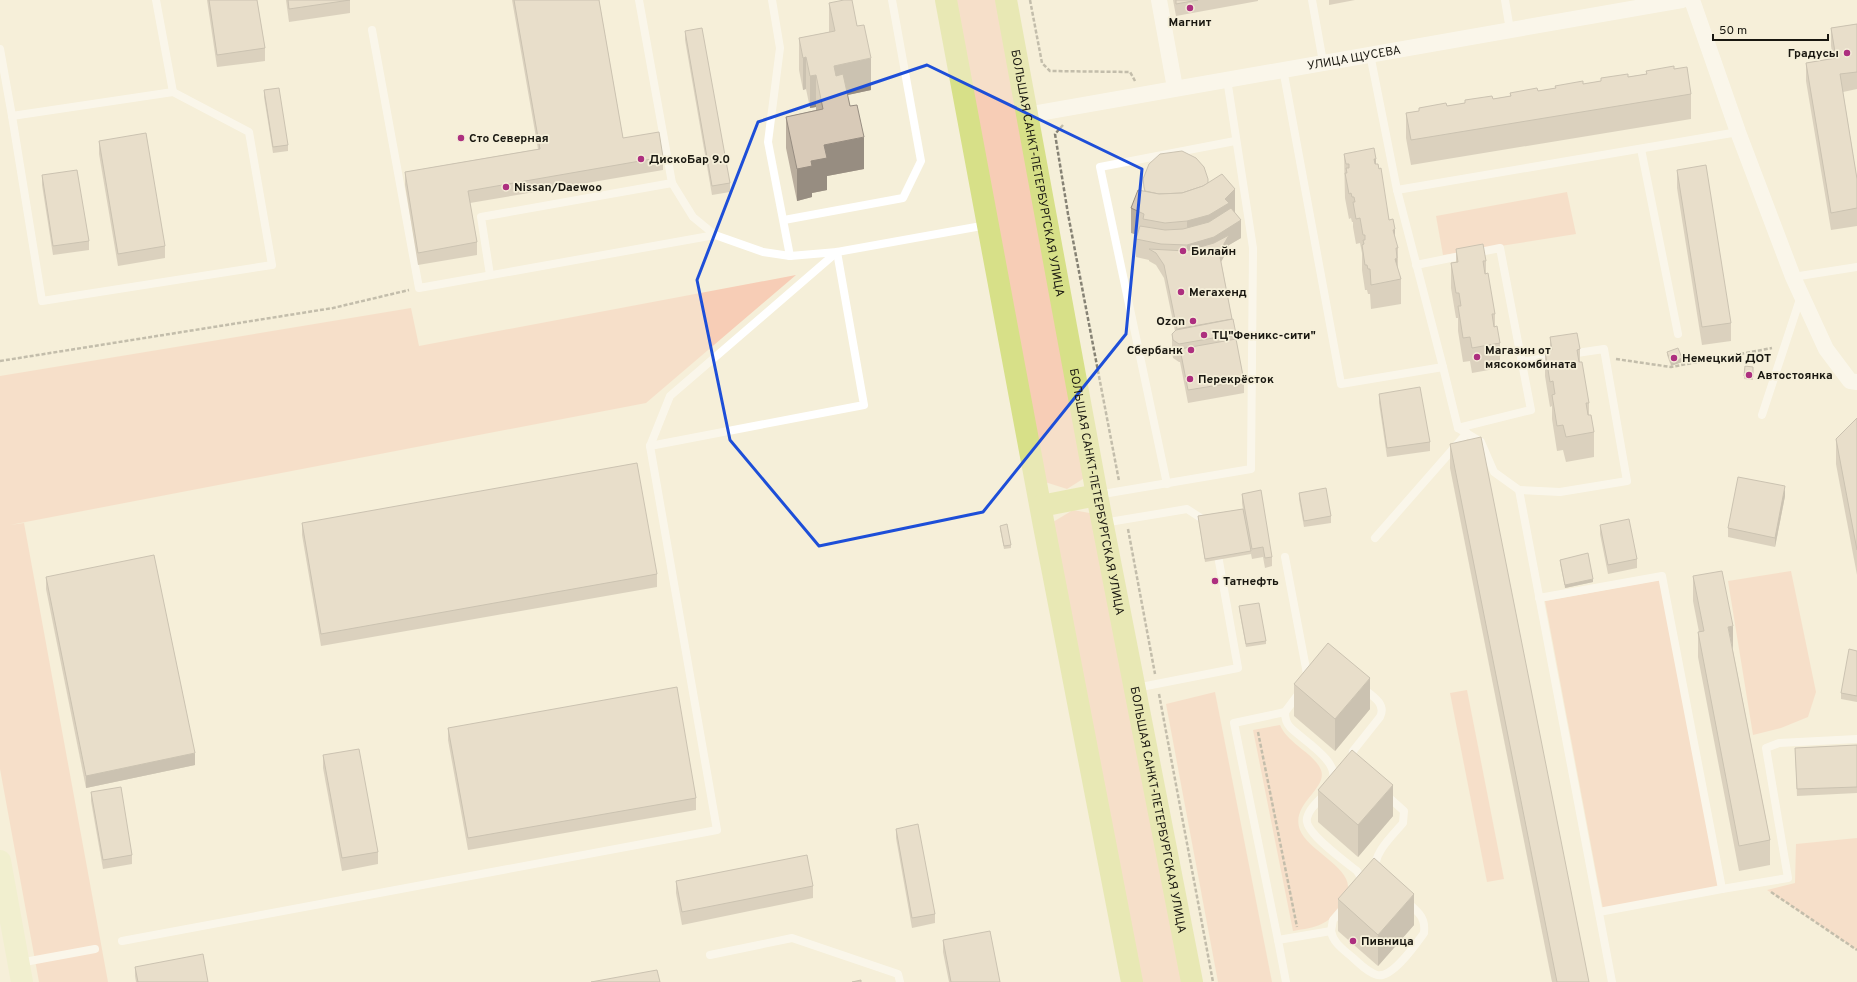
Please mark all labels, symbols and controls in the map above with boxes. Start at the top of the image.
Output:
marker: Магнит [1185,3,1195,13]
place label: Магнит [1169,15,1212,31]
scale bar [1713,16,1828,42]
text: 50 m [1719,23,1747,39]
street label: УЛИЦА ЩУСЕВА [1306,42,1402,75]
place label: Градусы [1788,46,1839,62]
street label: БОЛЬШАЯ САНКТ-ПЕТЕРБУРГСКАЯ УЛИЦА [1006,48,1067,298]
marker: Градусы [1842,48,1852,58]
place label: Сто Северная [469,131,549,147]
marker: Сто Северная [456,133,466,143]
place label: ДискоБар 9.0 [649,152,730,168]
marker: ДискоБар 9.0 [636,154,646,164]
place label: Nissan/Daewoo [514,180,602,196]
marker: Nissan/Daewoo [501,182,511,192]
place label: Билайн [1191,244,1236,260]
marker: Билайн [1178,246,1188,256]
place label: Мегахенд [1189,285,1247,301]
marker: Мегахенд [1176,287,1186,297]
place label: Ozon [1156,314,1185,330]
marker: Ozon [1188,316,1198,326]
place label: ТЦ"Феникс-сити" [1212,328,1316,344]
marker: ТЦ"Феникс-сити" [1199,330,1209,340]
place label: Сбербанк [1127,343,1183,359]
place label: Магазин от мясокомбината [1485,343,1577,373]
marker: Сбербанк [1186,345,1196,355]
place label: Немецкий ДОТ [1682,351,1771,367]
marker: Магазин от мясокомбината [1472,352,1482,362]
marker: Немецкий ДОТ [1669,353,1679,363]
street label: БОЛЬШАЯ САНКТ-ПЕТЕРБУРГСКАЯ УЛИЦА [1065,367,1127,617]
place label: Автостоянка [1757,368,1833,384]
marker: Автостоянка [1744,370,1754,380]
place label: Перекрёсток [1198,372,1274,388]
marker: Перекрёсток [1185,374,1195,384]
place label: Татнефть [1223,574,1279,590]
marker: Татнефть [1210,576,1220,586]
street label: БОЛЬШАЯ САНКТ-ПЕТЕРБУРГСКАЯ УЛИЦА [1126,685,1189,935]
place label: Пивница [1361,934,1414,950]
marker: Пивница [1348,936,1358,946]

